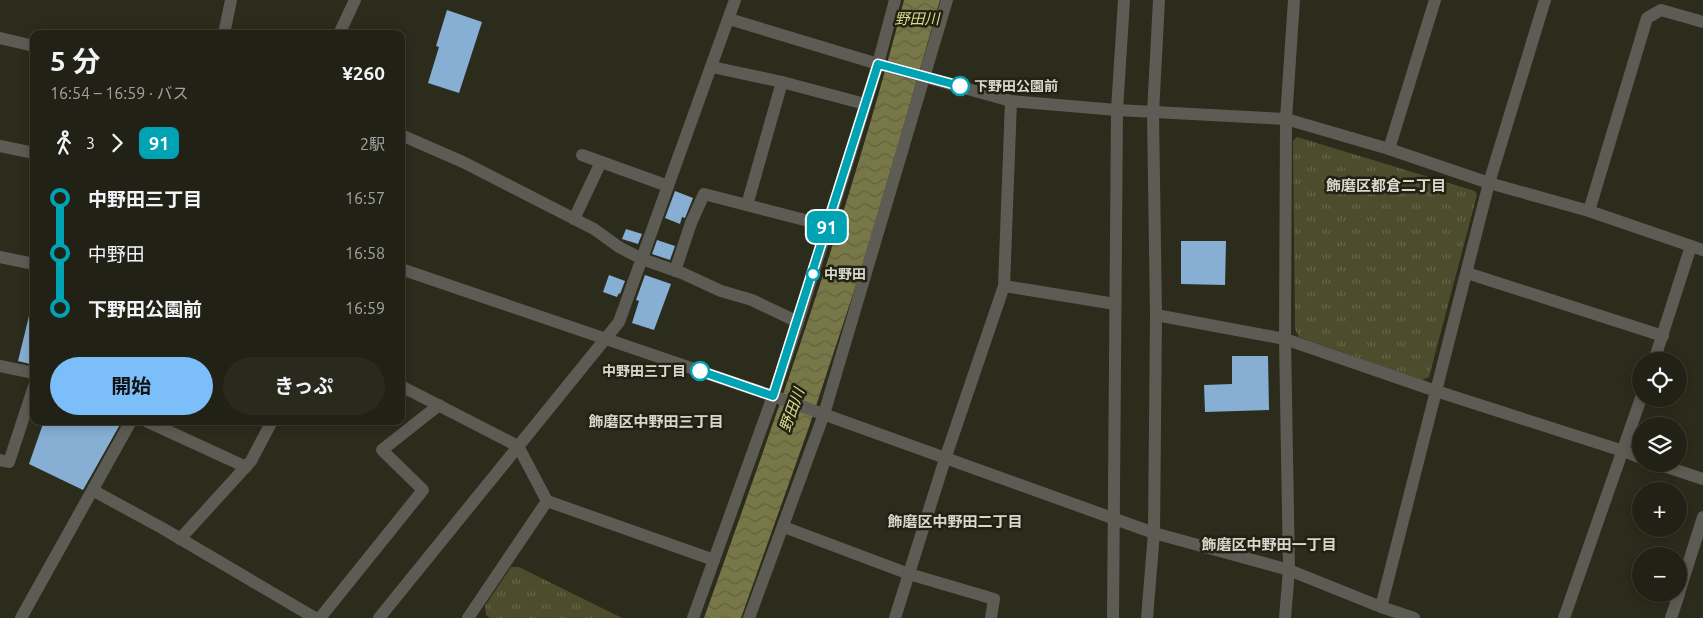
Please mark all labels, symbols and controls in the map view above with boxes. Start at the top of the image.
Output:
water label: 野田川 [894,10,941,27]
text: 5 分 [50,45,100,76]
text: ¥260 [342,62,385,84]
marker: 下野田公園前 [950,76,970,96]
place label: 下野田公園前 [974,78,1058,94]
text: 16:54 – 16:59 · バス [50,84,189,102]
icon: walk [50,129,78,157]
icon: forward [103,129,131,157]
text: 91 [149,133,169,153]
text: 3 [86,134,95,152]
text: 2駅 [360,135,385,153]
district label: 飾磨区都倉二丁目 [1326,177,1446,194]
text: 中野田三丁目 [88,188,202,210]
text: 16:57 [345,189,385,207]
line badge: 91 [804,211,850,243]
text: 91 [817,217,837,237]
text: 中野田 [88,243,145,265]
text: 16:58 [345,244,385,262]
place label: 中野田 [824,266,866,282]
marker: 中野田 [806,267,820,281]
text: 下野田公園前 [88,298,202,320]
text: 16:59 [345,299,385,317]
map controls [1632,352,1687,602]
button: locate [1632,352,1687,407]
button: 開始 [50,357,213,415]
button: きっぷ [223,357,385,415]
marker: 中野田三丁目 [690,361,710,381]
place label: 中野田三丁目 [602,363,686,379]
water label: 野田川 [776,384,808,434]
district label: 飾磨区中野田三丁目 [588,413,724,430]
button: layers [1632,417,1687,472]
button: + [1632,482,1687,537]
district label: 飾磨区中野田二丁目 [887,513,1023,530]
district label: 飾磨区中野田一丁目 [1201,536,1337,553]
button: − [1632,547,1687,602]

